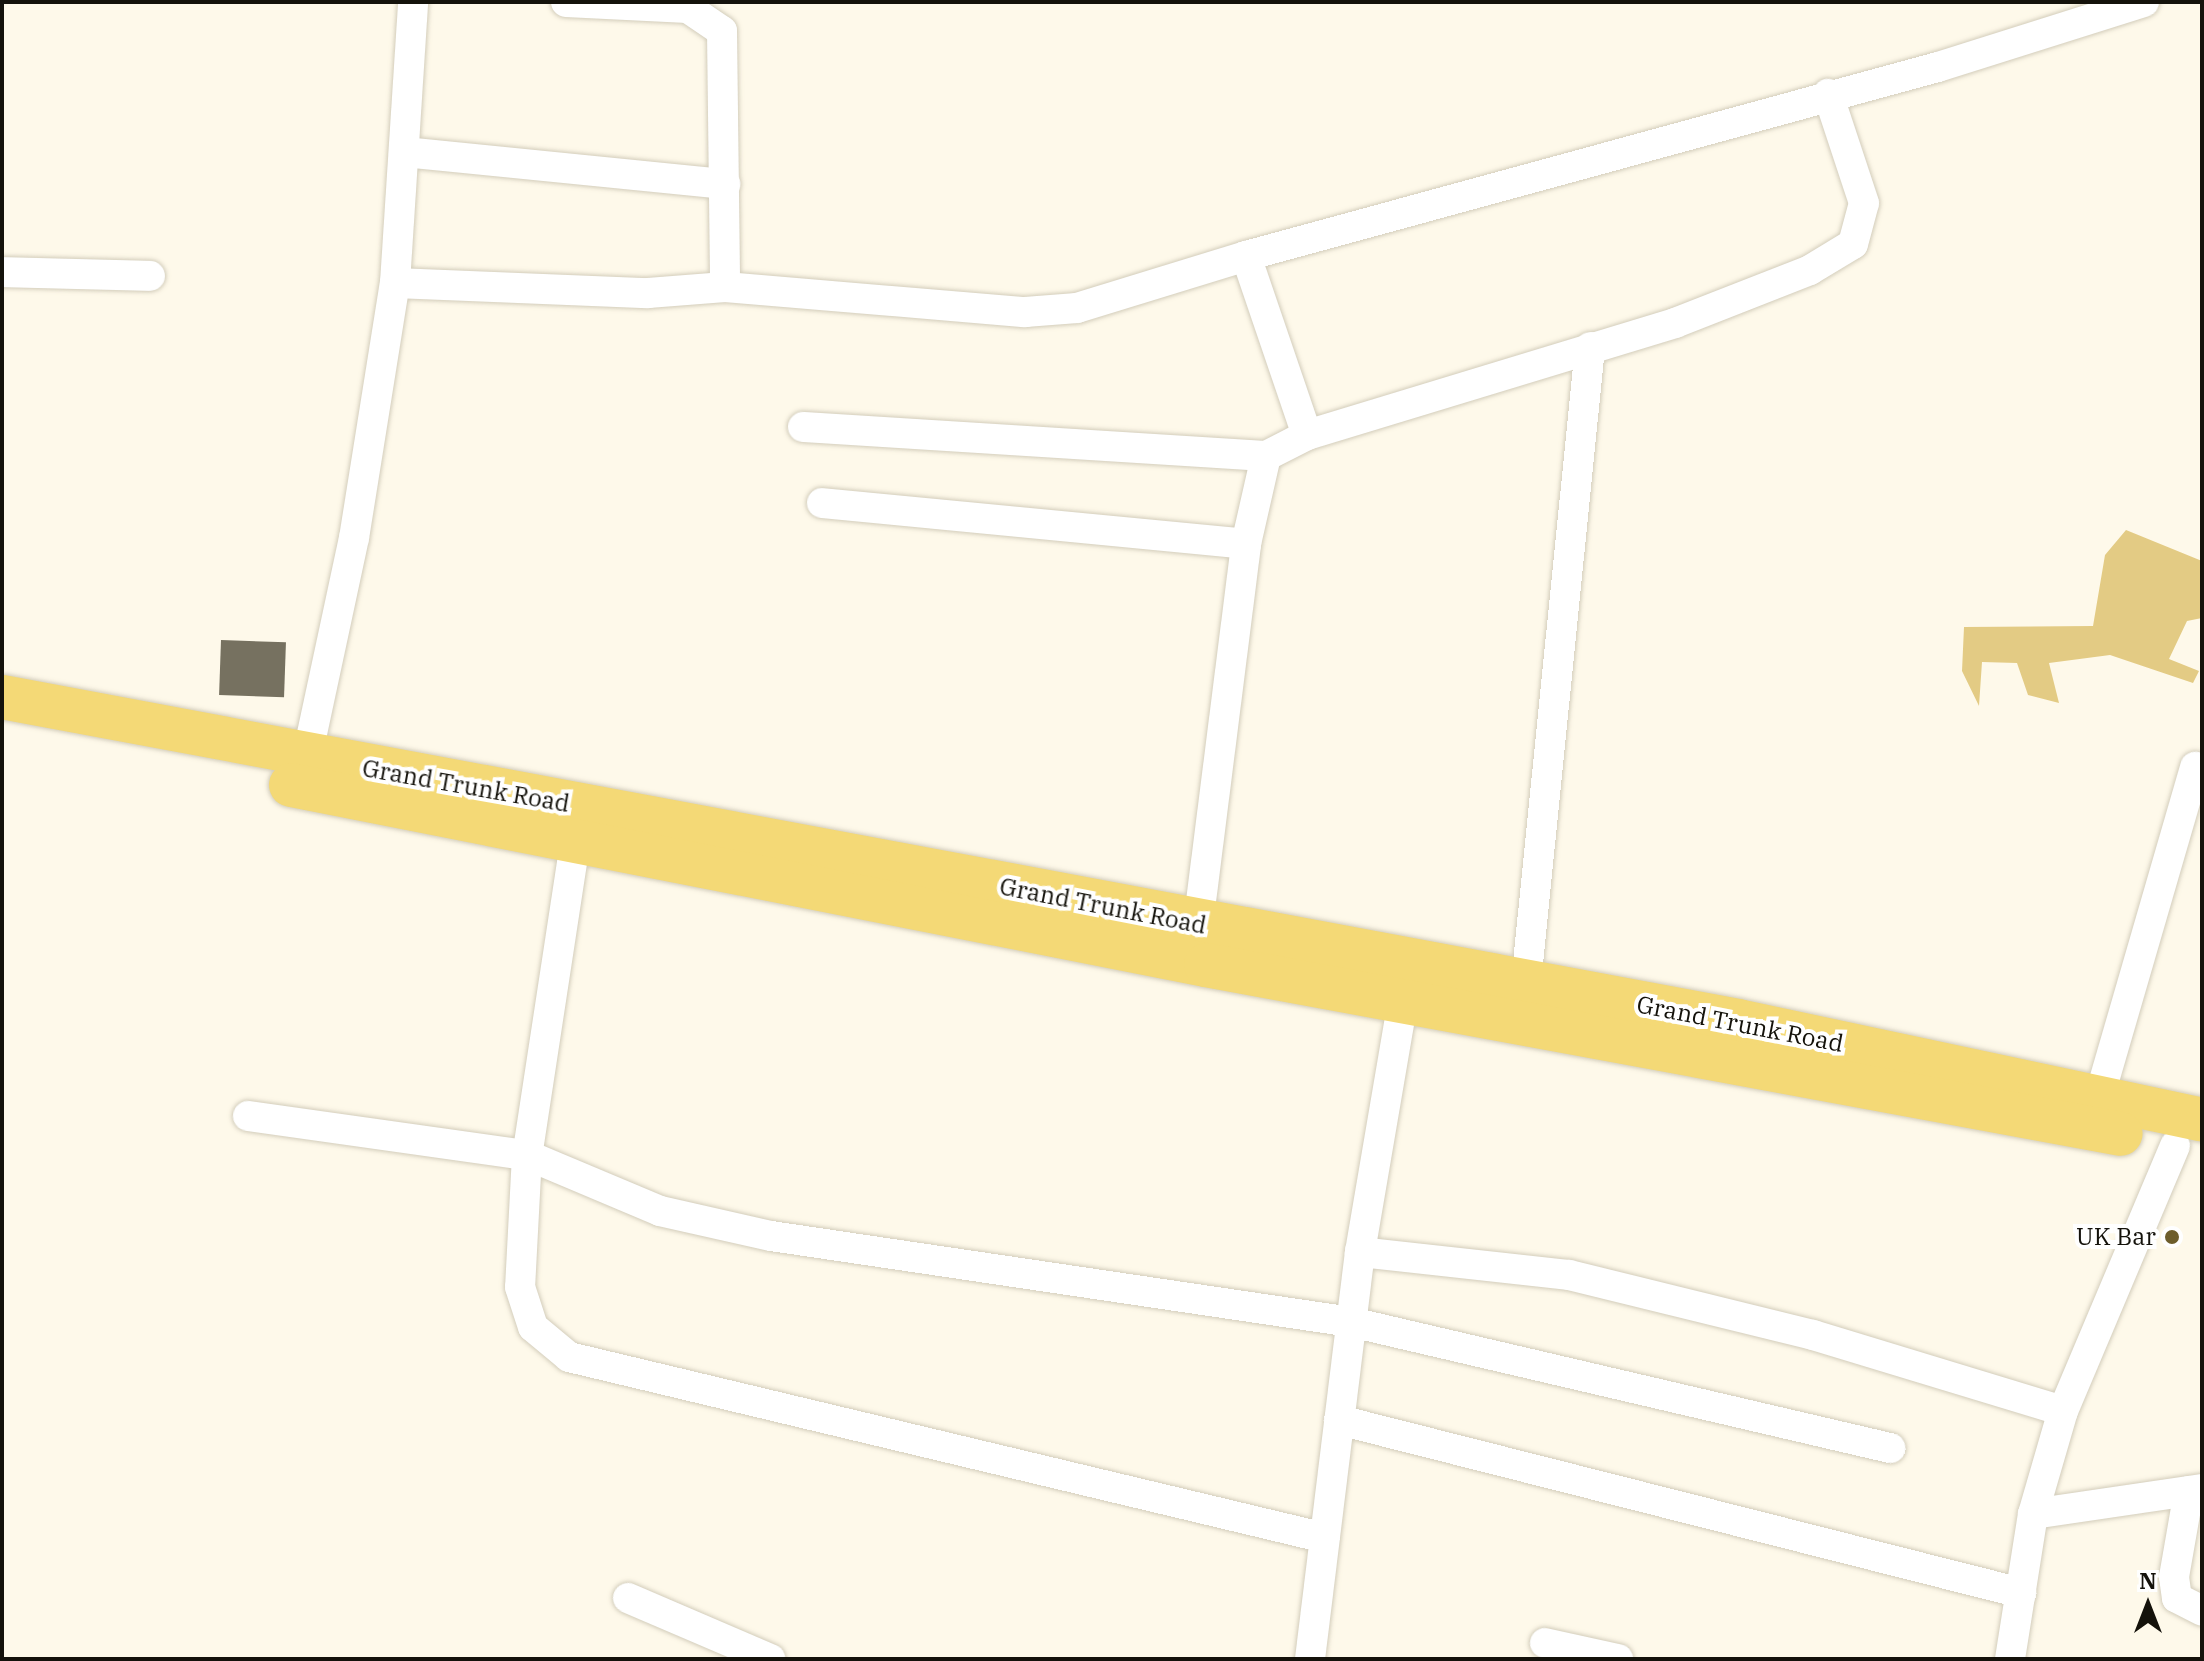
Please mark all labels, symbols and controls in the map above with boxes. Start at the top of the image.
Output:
street label: Grand Trunk Road [360,754,572,818]
street label: Grand Trunk Road [997,872,1209,940]
street label: Grand Trunk Road [1634,990,1846,1058]
place label: UK Bar [2076,1223,2156,1251]
marker: UK Bar [2163,1228,2181,1246]
north arrow [2108,1565,2188,1645]
text: N [2139,1566,2157,1595]

